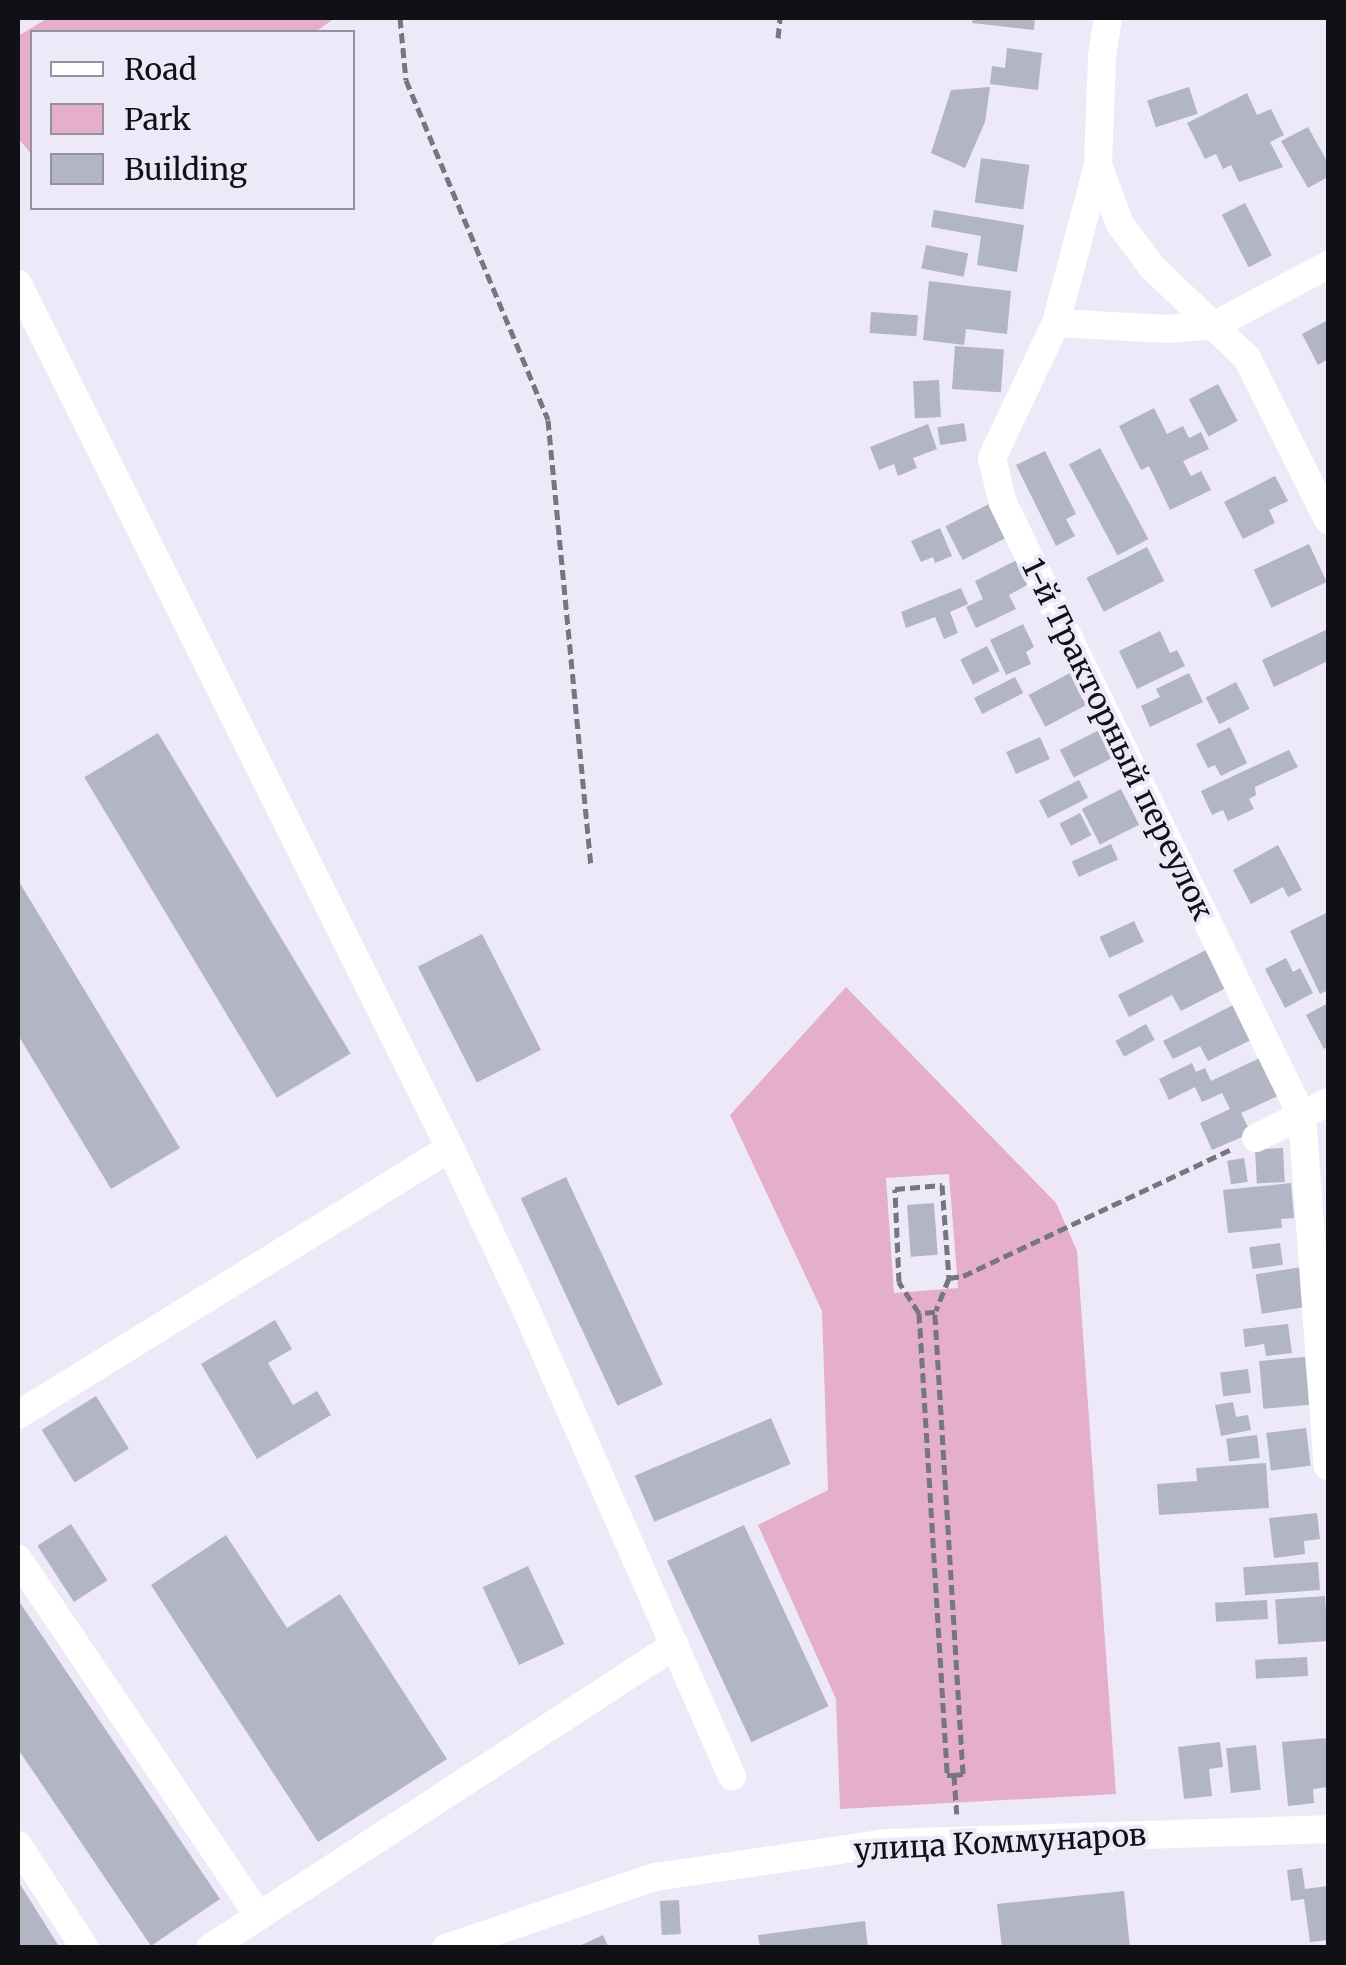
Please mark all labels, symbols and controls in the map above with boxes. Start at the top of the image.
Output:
legend [30,30,355,210]
text: Road [124,50,197,88]
text: Park [124,100,191,138]
text: Building [124,150,247,188]
street label: 1-й Тракторный переулок [1015,553,1221,925]
street label: улица Коммунаров [853,1816,1147,1868]

